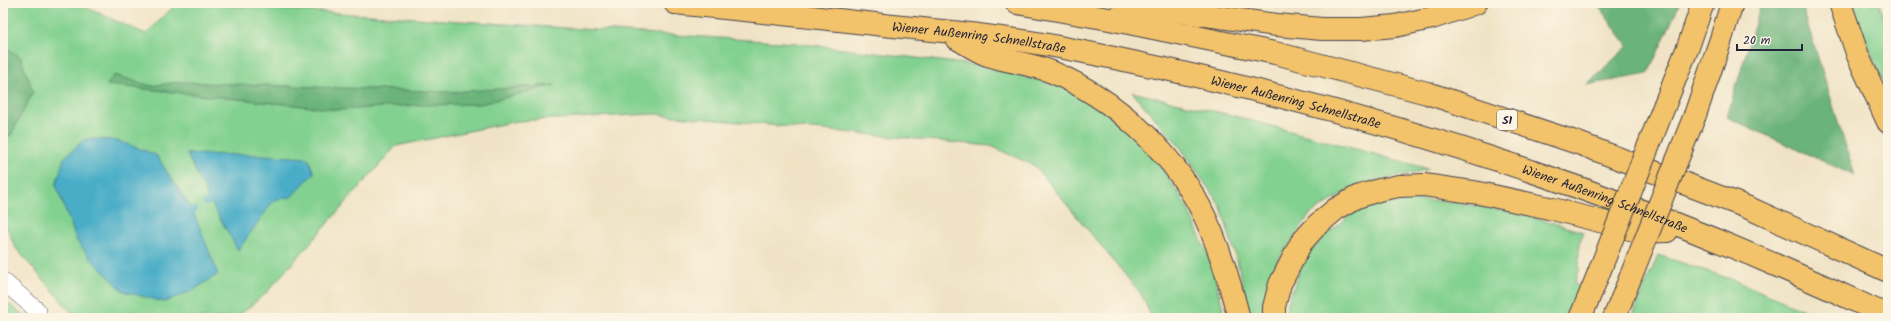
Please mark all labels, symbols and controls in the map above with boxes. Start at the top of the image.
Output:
street label: Wiener Außenring Schnellstraße [891,17,1068,60]
scale bar [1737,26,1802,52]
text: 20 m [1743,31,1771,50]
street label: Wiener Außenring Schnellstraße [1209,71,1383,135]
road number: S1 [1497,110,1517,130]
street label: Wiener Außenring Schnellstraße [1519,160,1691,240]

